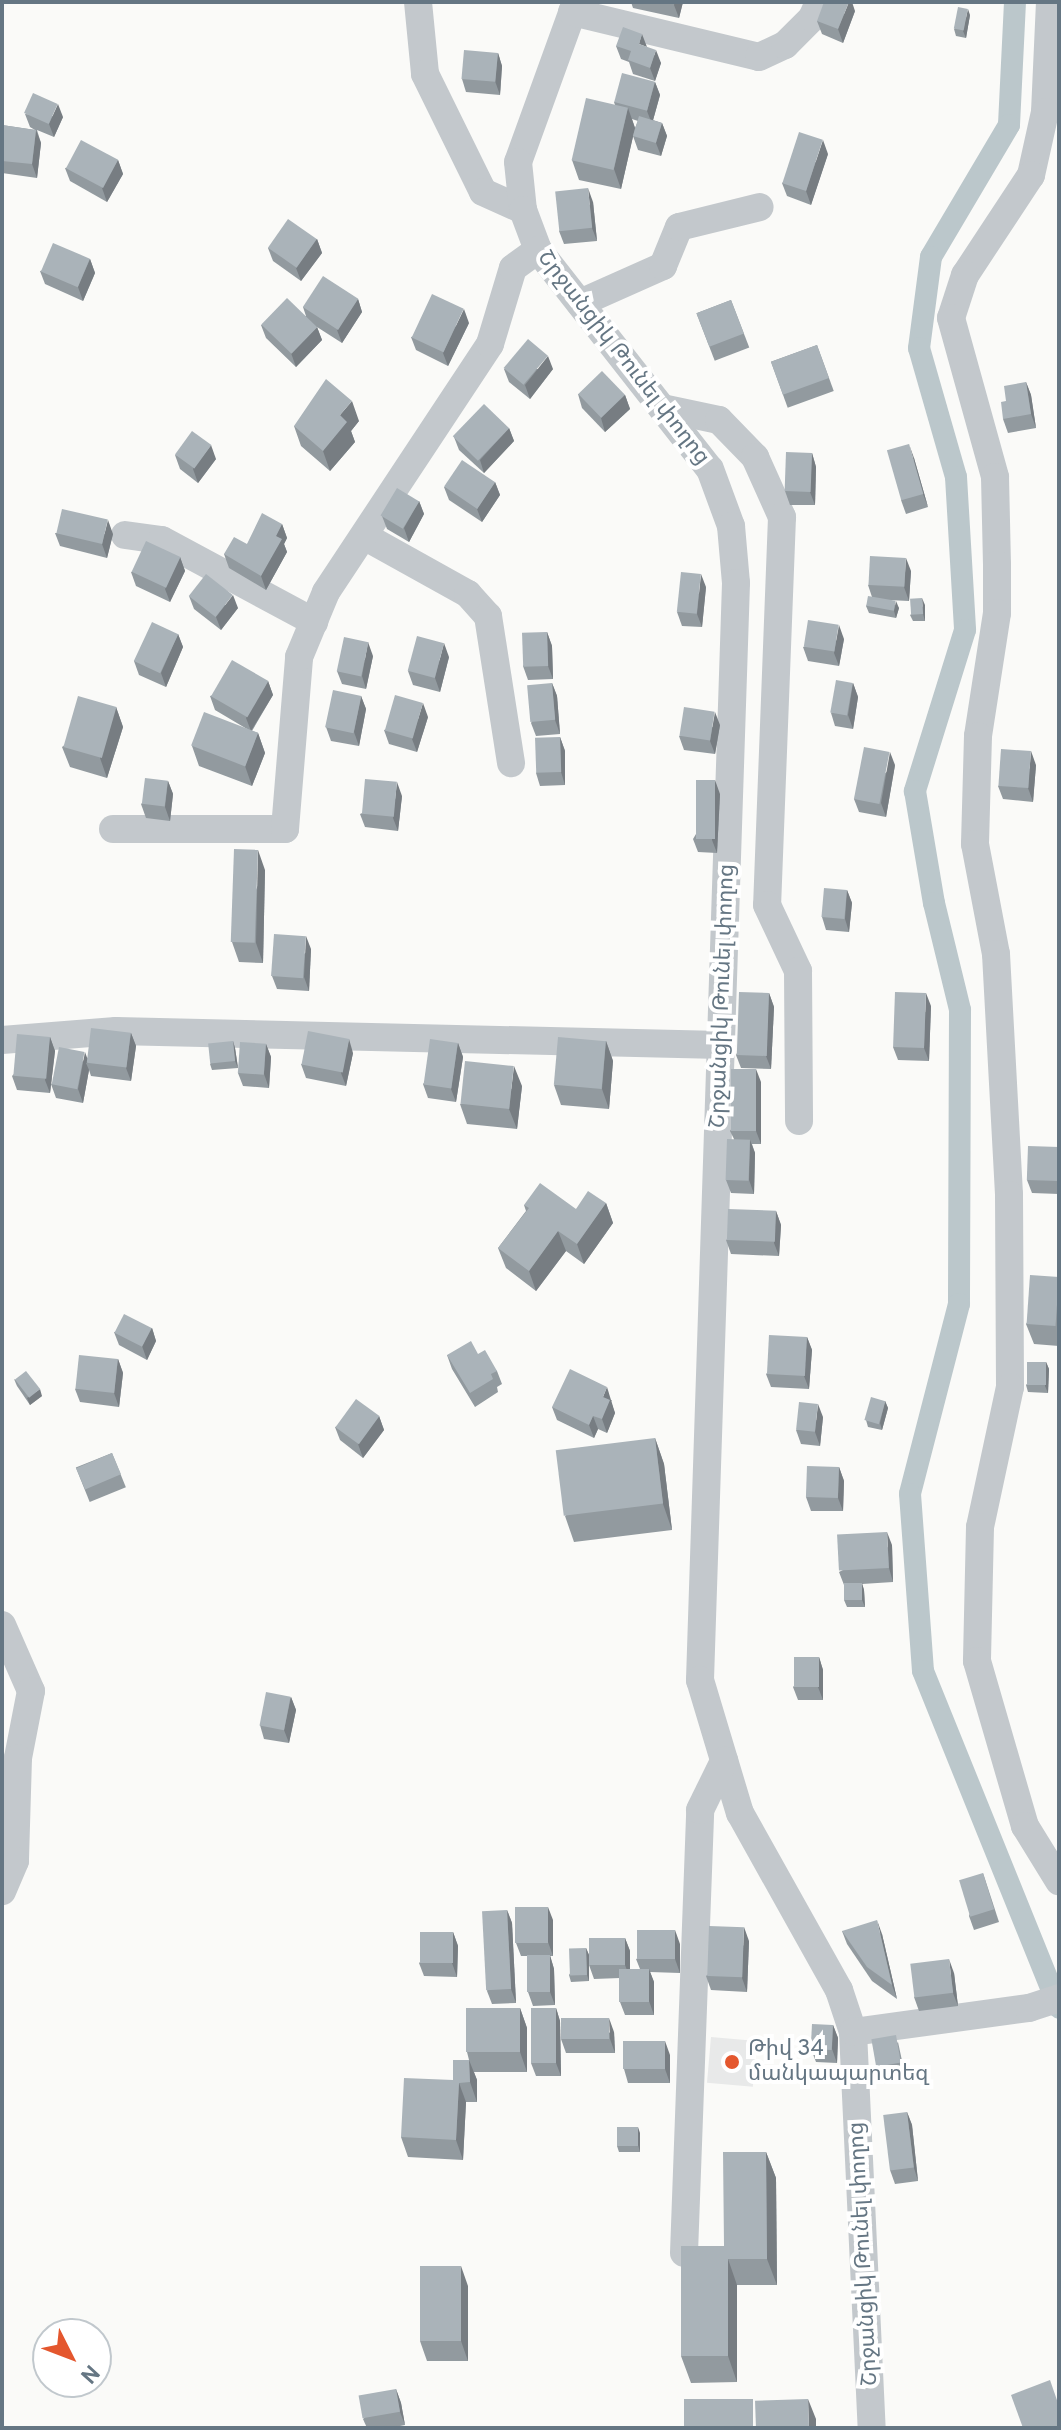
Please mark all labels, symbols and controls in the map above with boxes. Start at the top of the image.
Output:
street label: Շրջանցիկ Թունել փողոց [531,246,715,470]
street label: Շրջանցիկ Թունել փողոց [705,863,741,1129]
place label: Թիվ 34 մանկապարտեզ [748,2036,928,2088]
marker: Թիվ 34 մանկապարտեզ [723,2053,741,2071]
street label: Շրջանցիկ Թունել փողոց [844,2121,884,2387]
north arrow [32,2318,112,2398]
text: N [73,2358,104,2388]

